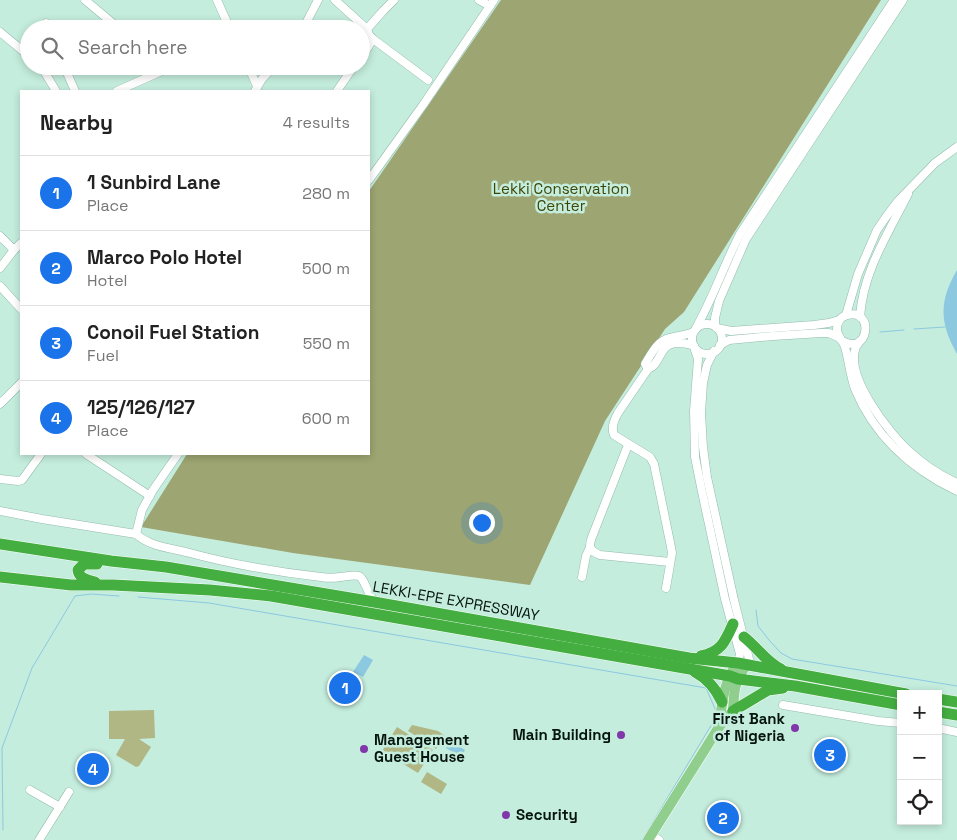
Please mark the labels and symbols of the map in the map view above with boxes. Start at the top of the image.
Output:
park label: Lekki Conservation Center [493,179,629,215]
your location [469,510,495,536]
street label: LEKKI-EPE EXPRESSWAY [371,577,541,625]
pin: 1 [329,669,361,707]
place label: First Bank of Nigeria [713,709,786,745]
marker: First Bank of Nigeria [789,722,801,734]
place label: Main Building [513,725,611,744]
marker: Main Building [615,729,627,741]
place label: Management Guest House [374,730,469,766]
pin: 3 [814,736,846,774]
marker: Management Guest House [358,743,370,755]
pin: 4 [77,750,109,788]
pin: 2 [707,799,739,837]
place label: Security [516,805,578,824]
marker: Security [500,809,512,821]

